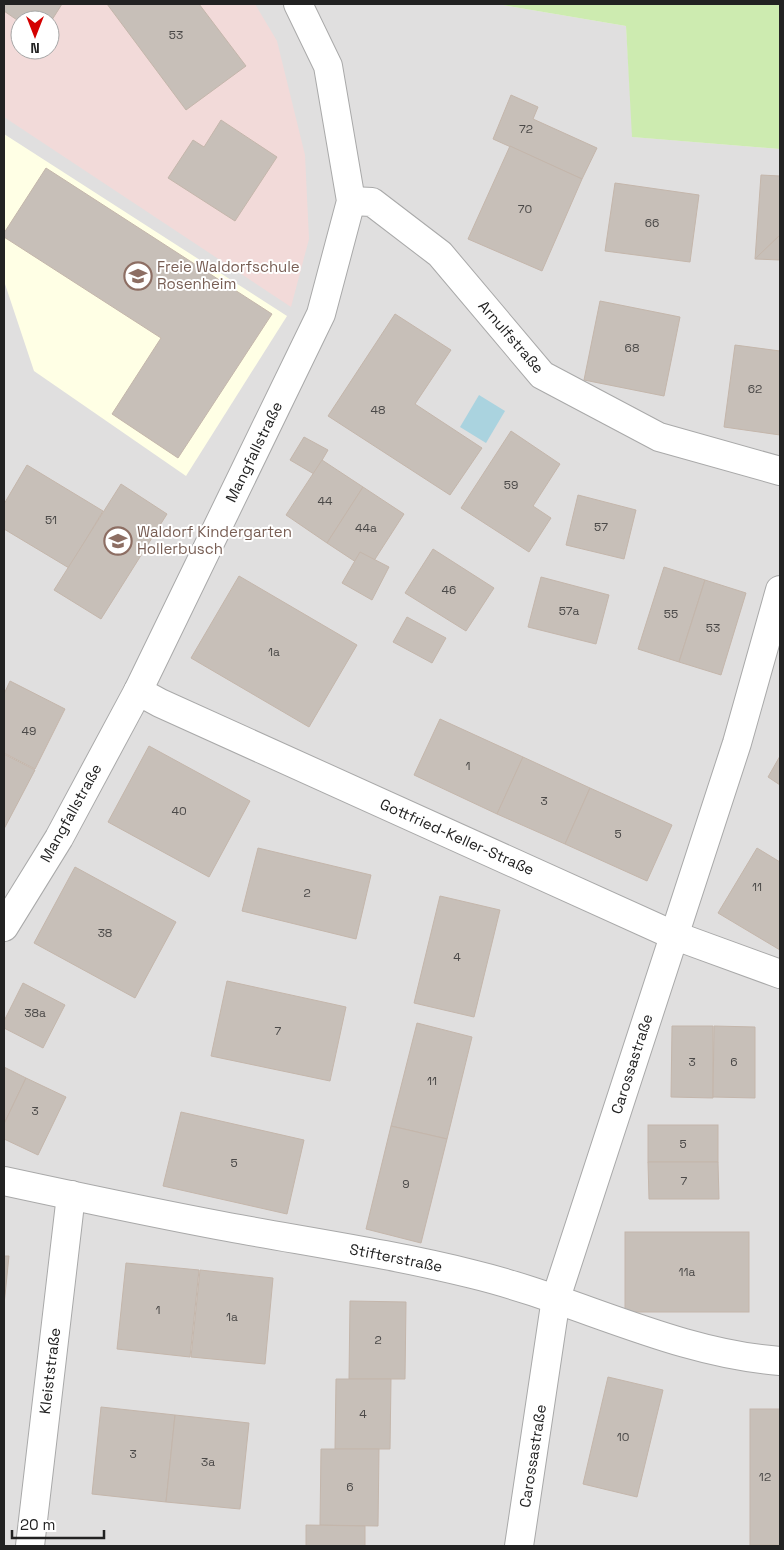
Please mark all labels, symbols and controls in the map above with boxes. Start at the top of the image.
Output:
north arrow [10,10,60,60]
house number: 53 [169,27,183,43]
text: N [30,39,40,57]
house number: 72 [519,121,533,137]
house number: 70 [518,201,532,217]
house number: 66 [645,215,659,231]
place label: Freie Waldorfschule Rosenheim [157,257,300,293]
school or university icon: Freie Waldorfschule Rosenheim [123,261,153,291]
street label: Arnulfstraße [475,296,548,377]
house number: 68 [625,340,639,356]
house number: 62 [748,381,762,397]
street label: Mangfallstraße [221,398,286,505]
house number: 48 [371,402,385,418]
house number: 59 [504,477,518,493]
house number: 44 [317,493,333,509]
house number: 51 [45,512,57,528]
house number: 57 [594,519,608,535]
house number: 44a [355,520,377,536]
place label: Waldorf Kindergarten Hollerbusch [137,522,292,558]
school or university icon: Waldorf Kindergarten Hollerbusch [103,526,133,556]
house number: 46 [442,582,456,598]
house number: 57a [559,603,579,619]
house number: 55 [664,606,678,622]
house number: 53 [706,620,720,636]
house number: 1a [268,644,280,660]
house number: 49 [22,723,36,739]
house number: 1 [465,758,471,774]
street label: Mangfallstraße [36,760,106,865]
house number: 3 [540,793,548,809]
street label: Gottfried-Keller-Straße [377,794,537,879]
house number: 40 [171,803,187,819]
house number: 5 [614,826,622,842]
house number: 11 [752,879,762,895]
house number: 2 [303,885,311,901]
house number: 38 [98,925,112,941]
house number: 4 [453,949,461,965]
house number: 38a [24,1005,46,1021]
street label: Carossastraße [606,1011,657,1116]
house number: 7 [275,1023,282,1039]
house number: 3 [688,1054,696,1070]
house number: 6 [730,1054,738,1070]
house number: 11 [427,1073,437,1089]
house number: 3 [31,1103,39,1119]
house number: 5 [679,1136,687,1152]
house number: 5 [230,1155,238,1171]
house number: 7 [681,1173,688,1189]
house number: 9 [402,1176,410,1192]
street label: Stifterstraße [348,1239,444,1276]
house number: 11a [679,1264,696,1280]
house number: 1 [155,1302,161,1318]
house number: 1a [226,1309,238,1325]
street label: Kleiststraße [35,1327,64,1415]
house number: 2 [374,1332,382,1348]
street label: Carossastraße [515,1403,550,1509]
house number: 4 [359,1406,367,1422]
house number: 10 [617,1429,629,1445]
house number: 3 [129,1446,137,1462]
house number: 3a [201,1454,215,1470]
house number: 12 [759,1469,771,1485]
house number: 6 [346,1479,354,1495]
scale bar [12,1508,105,1540]
text: 20 m [20,1515,55,1534]

